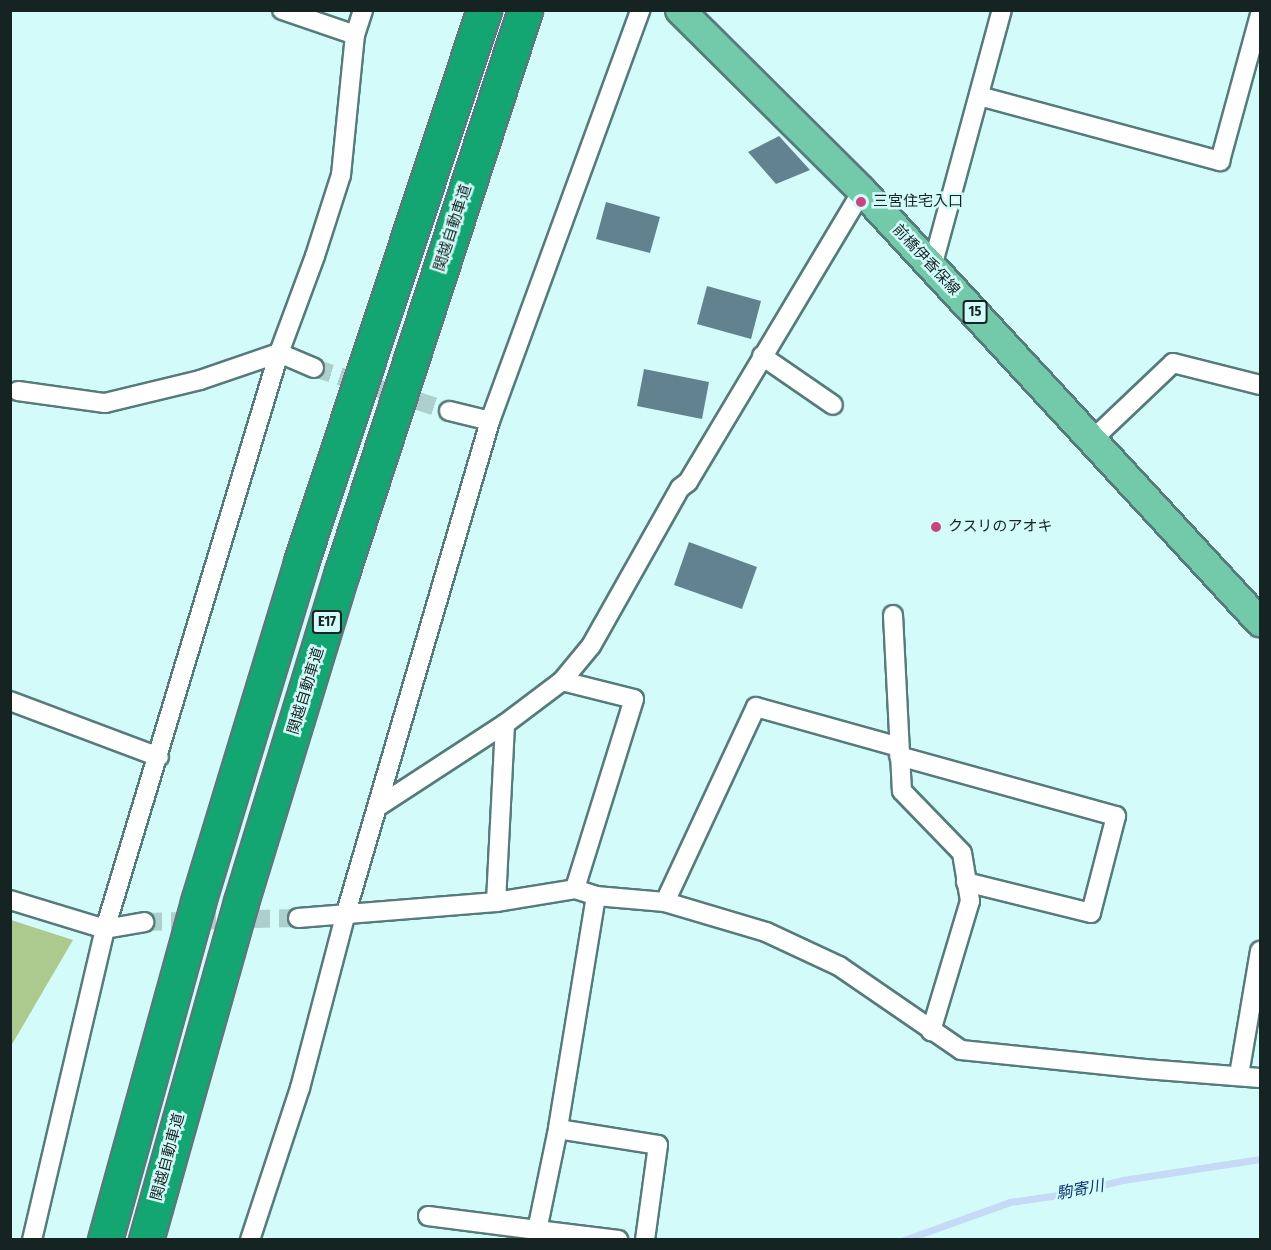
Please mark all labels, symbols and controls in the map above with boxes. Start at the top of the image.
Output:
street label: 関越自動車道 [431,182,475,274]
place label: 三宮住宅入口 [873,193,963,211]
marker: 三宮住宅入口 [854,195,868,209]
street label: 前橋伊香保線 [889,221,963,299]
road number: 15 [962,301,988,323]
place label: クスリのアオキ [948,518,1053,536]
marker: クスリのアオキ [929,520,943,534]
road number: E17 [310,611,344,633]
street label: 関越自動車道 [284,645,328,737]
street label: 関越自動車道 [148,1111,188,1203]
water label: 駒寄川 [1055,1176,1105,1204]

